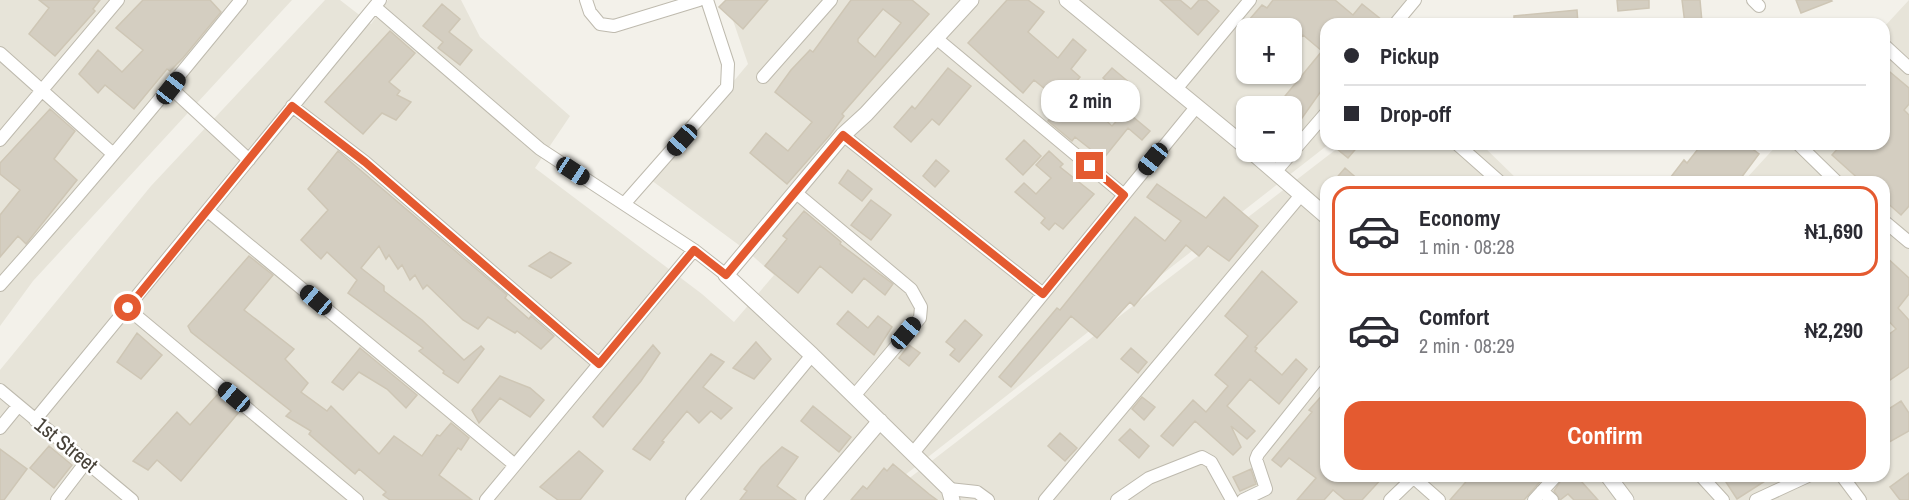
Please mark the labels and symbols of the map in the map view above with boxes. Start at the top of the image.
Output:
car [153,68,189,108]
callout: 2 min [1040,79,1140,121]
car [663,121,701,159]
car [1135,139,1171,179]
route end [1076,152,1103,179]
car [553,154,593,188]
car [296,282,336,318]
route start [114,294,141,321]
car [888,313,924,353]
car [214,379,254,415]
street label: 1st Street [29,410,104,479]

